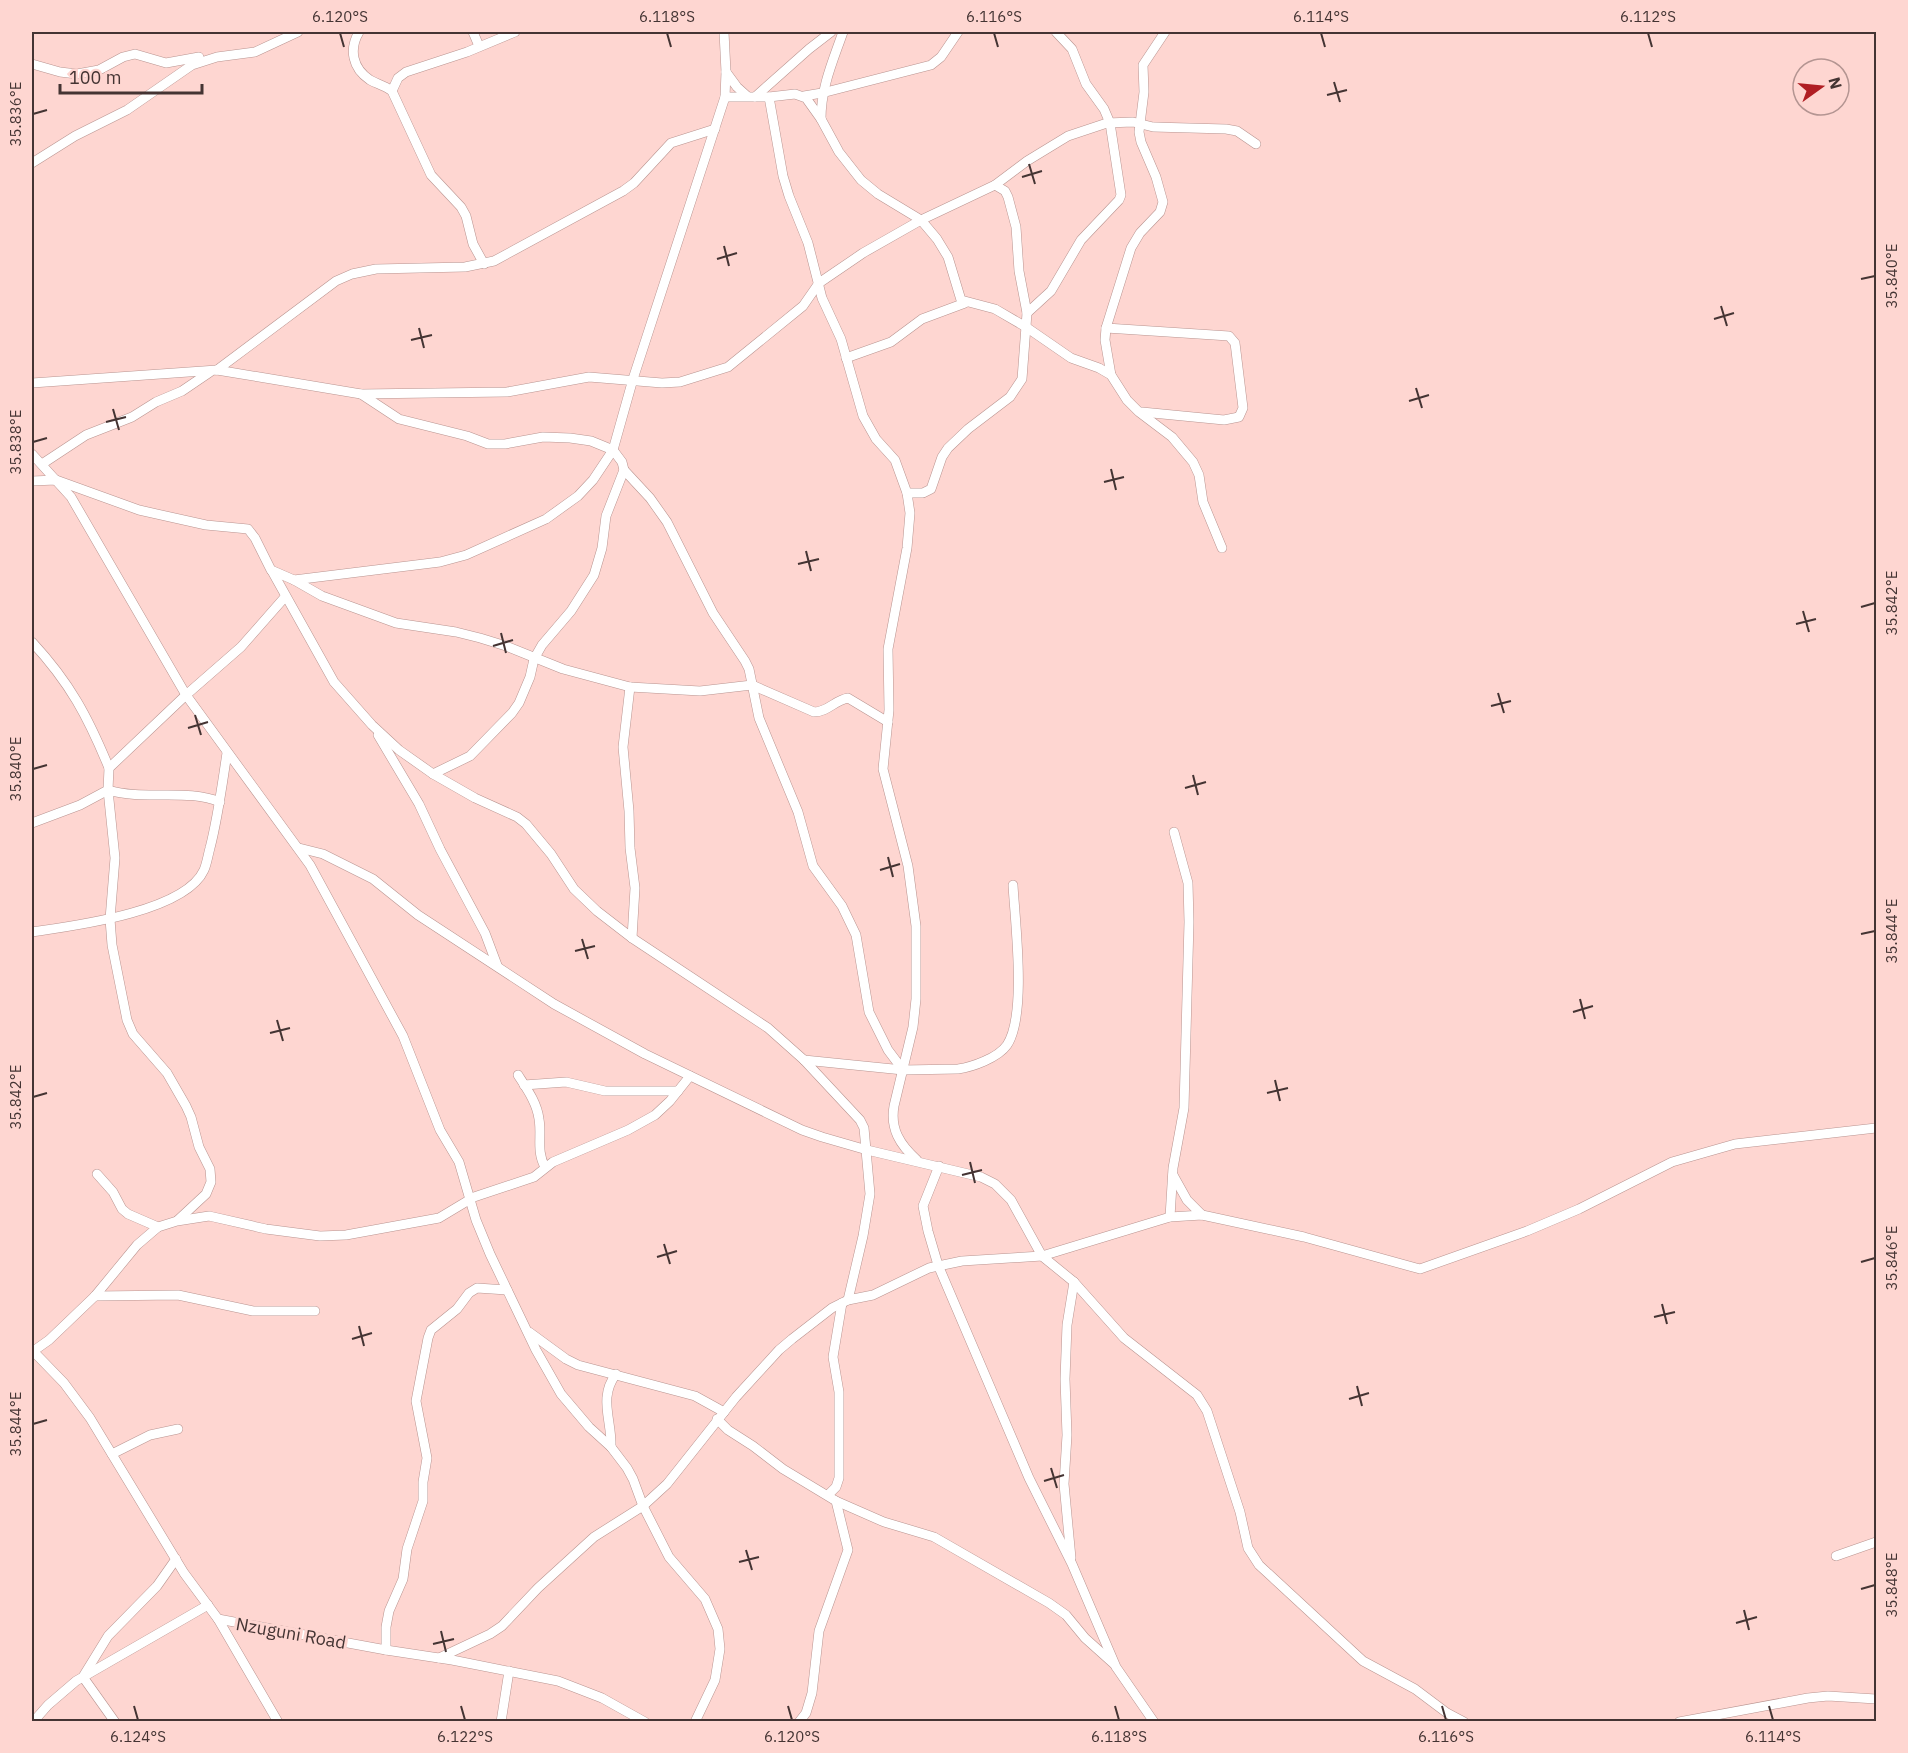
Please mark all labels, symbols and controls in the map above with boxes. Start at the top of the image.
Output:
text: 6.120°S [312,7,368,26]
text: 6.118°S [639,7,695,26]
text: 6.116°S [966,7,1022,26]
text: 6.114°S [1293,7,1349,26]
text: 6.112°S [1620,7,1676,26]
scale bar [60,57,202,95]
north arrow [1791,57,1851,117]
text: 100 m [69,66,121,89]
text: N [1824,75,1847,91]
text: 35.836°E [6,82,25,146]
text: 35.840°E [1882,244,1901,308]
text: 35.838°E [6,410,25,474]
text: 35.842°E [1882,571,1901,635]
text: 35.840°E [6,737,25,801]
text: 35.844°E [1882,899,1901,963]
text: 35.842°E [6,1065,25,1129]
text: 35.846°E [1882,1226,1901,1290]
text: 35.844°E [6,1392,25,1456]
text: 35.848°E [1882,1553,1901,1617]
street label: Nzuguni Road [234,1612,348,1654]
text: 6.124°S [110,1727,166,1746]
text: 6.122°S [437,1727,493,1746]
text: 6.120°S [764,1727,820,1746]
text: 6.118°S [1091,1727,1147,1746]
text: 6.116°S [1418,1727,1474,1746]
text: 6.114°S [1745,1727,1801,1746]

